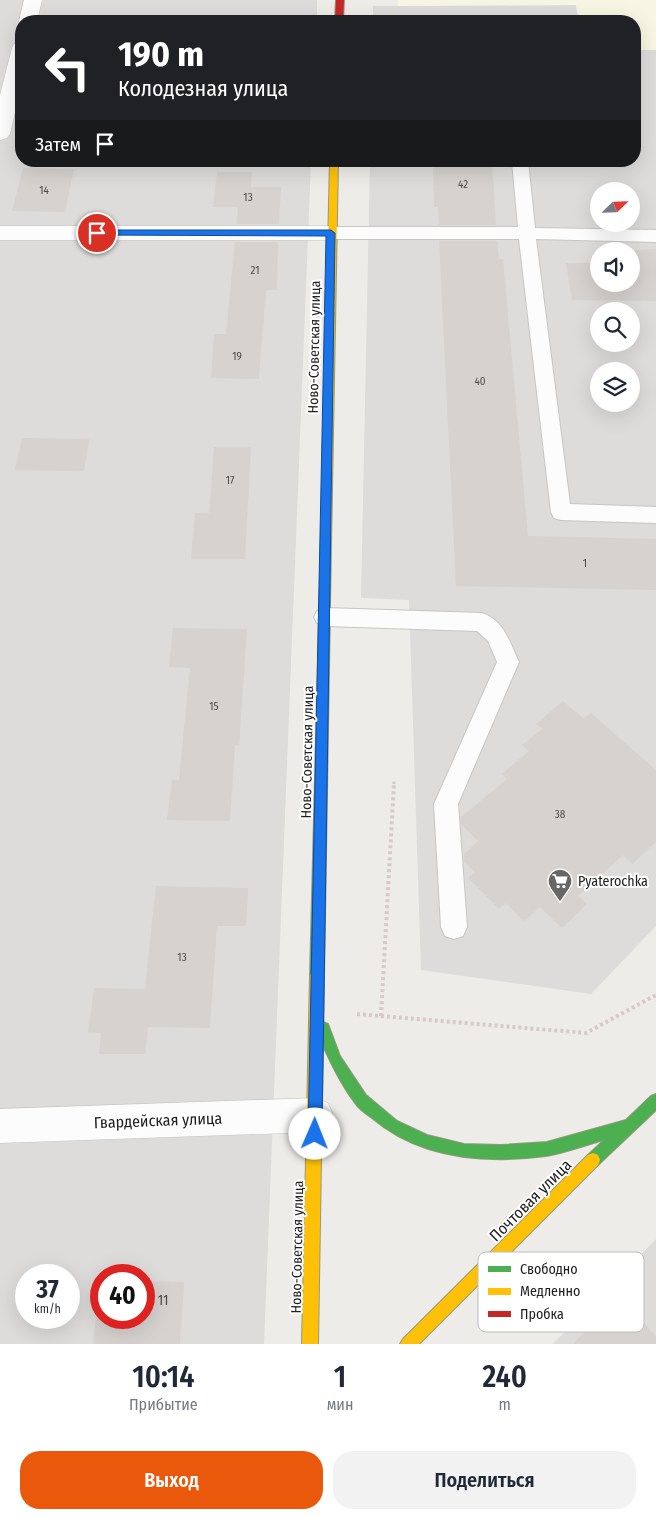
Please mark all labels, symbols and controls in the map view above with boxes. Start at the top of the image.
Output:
text: 190 m [118,33,204,75]
icon: left [35,35,100,100]
text: Колодезная улица [118,75,288,102]
icon: arrive [91,130,119,158]
text: Затем [35,133,81,156]
house number: 42 [458,178,468,191]
north arrow [590,182,640,232]
map controls [590,182,640,412]
house number: 14 [39,184,49,197]
house number: 13 [243,191,253,204]
pin [76,212,118,254]
icon: arrive [83,219,111,247]
button: sound [590,242,640,292]
house number: 21 [251,264,259,277]
street label: Ново-Советская улица [305,280,324,414]
button: search [590,302,640,352]
house number: 19 [232,350,242,363]
button: layers [590,362,640,412]
house number: 40 [474,375,486,388]
house number: 17 [226,474,235,487]
house number: 1 [583,557,587,570]
street label: Ново-Советская улица [298,685,317,819]
house number: 15 [209,700,219,713]
house number: 38 [555,808,566,821]
supermarket icon: Pyaterochka [547,868,573,902]
place label: Pyaterochka [578,873,648,890]
house number: 13 [177,951,187,964]
position arrow [288,1107,340,1159]
street label: Гвардейская улица [94,1109,223,1132]
street label: Почтовая улица [485,1155,575,1245]
street label: Ново-Советская улица [288,1180,307,1314]
legend [478,1252,644,1332]
text: Свободно [520,1261,578,1278]
speed limit sign: 40 [90,1264,155,1329]
text: 37 [36,1275,59,1305]
text: Медленно [520,1283,580,1300]
house number: 11 [158,1292,168,1309]
text: km/h [34,1302,61,1316]
text: Пробка [520,1306,564,1323]
text: 10:14 [132,1359,194,1395]
text: 1 [334,1359,346,1395]
text: 240 [482,1359,527,1395]
text: Прибытие [129,1395,198,1414]
text: мин [327,1395,354,1414]
text: m [499,1395,511,1414]
button: Выход [20,1451,323,1509]
button: Поделиться [333,1451,636,1509]

